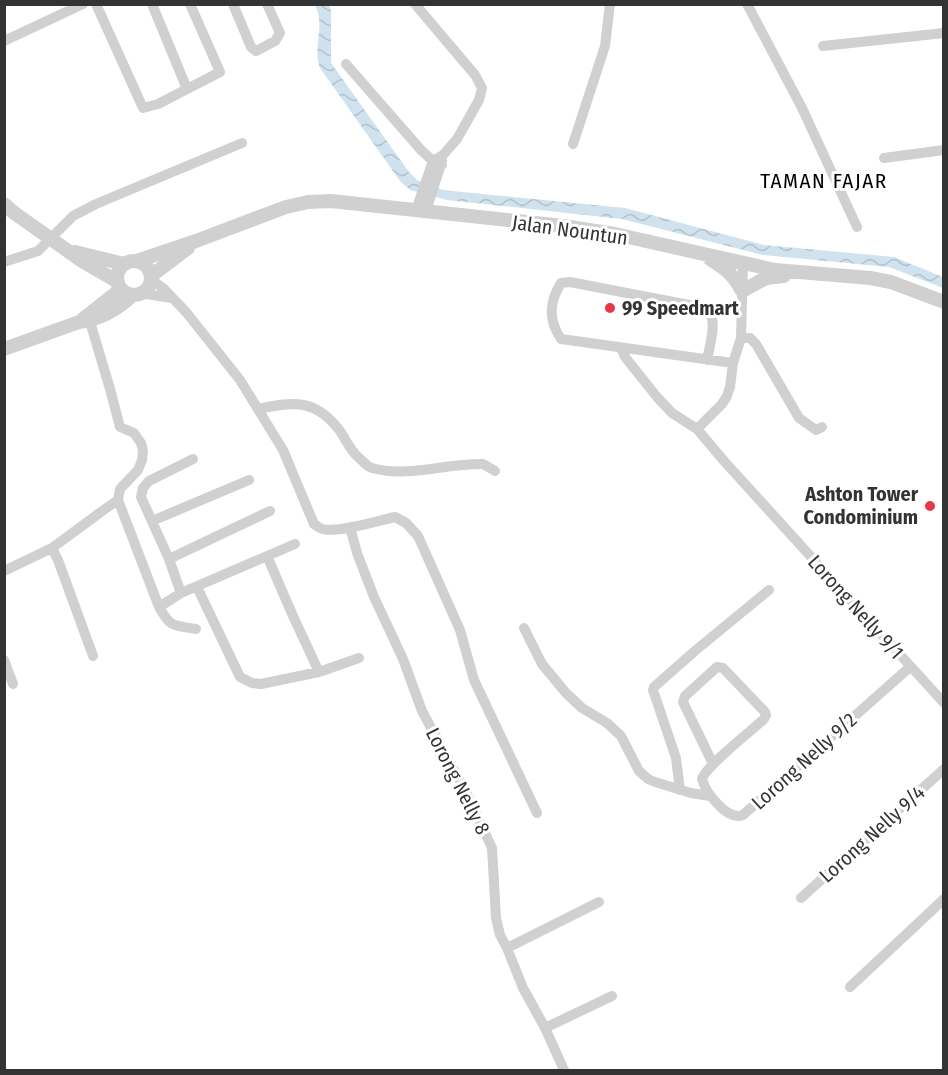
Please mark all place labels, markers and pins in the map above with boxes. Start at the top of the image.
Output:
place label: 99 Speedmart [622,296,740,320]
marker: 99 Speedmart [603,301,617,315]
place label: Ashton Tower Condominium [803,482,919,529]
marker: Ashton Tower Condominium [923,499,937,513]

